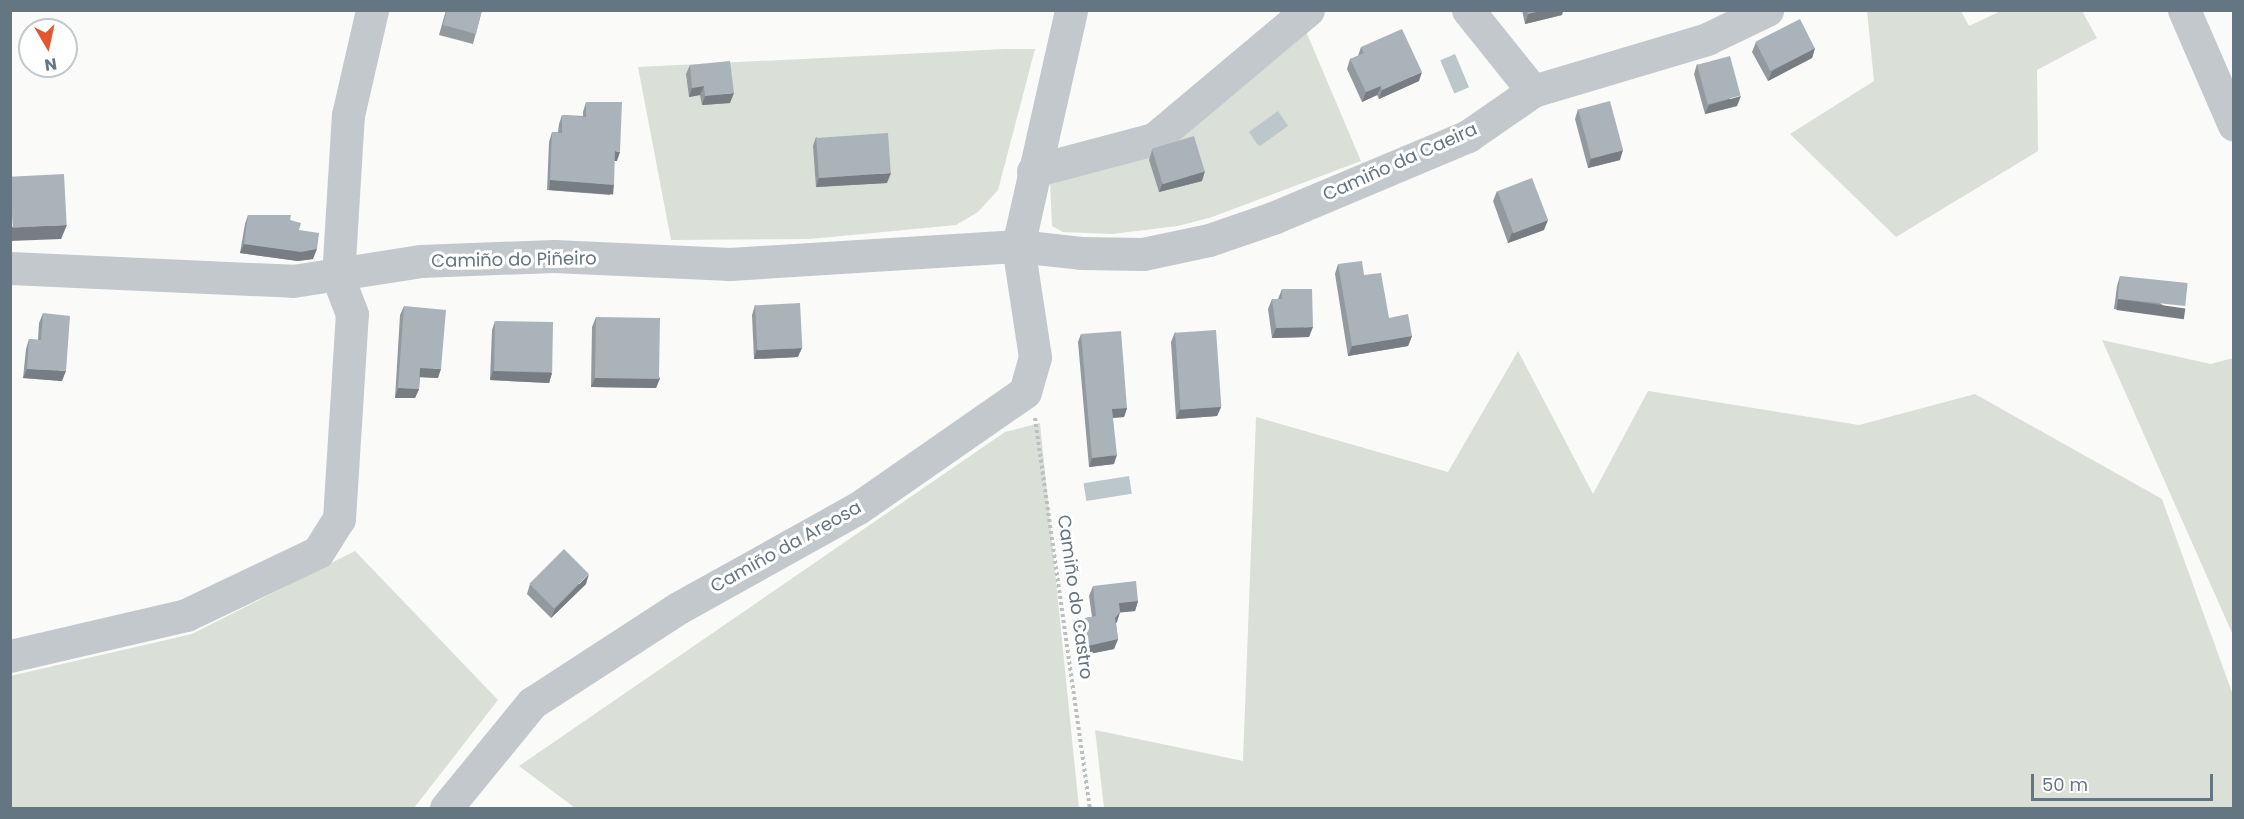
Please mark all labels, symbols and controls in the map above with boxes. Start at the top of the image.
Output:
north arrow [18,18,78,78]
text: N [43,52,58,77]
street label: Camiño da Caeira [1320,118,1480,206]
street label: Camiño do Piñeiro [431,248,597,272]
street label: Camiño da Areosa [707,497,865,597]
street label: Camiño do Castro [1053,513,1097,681]
scale bar [2034,762,2216,800]
text: 50 m [2042,772,2088,797]

